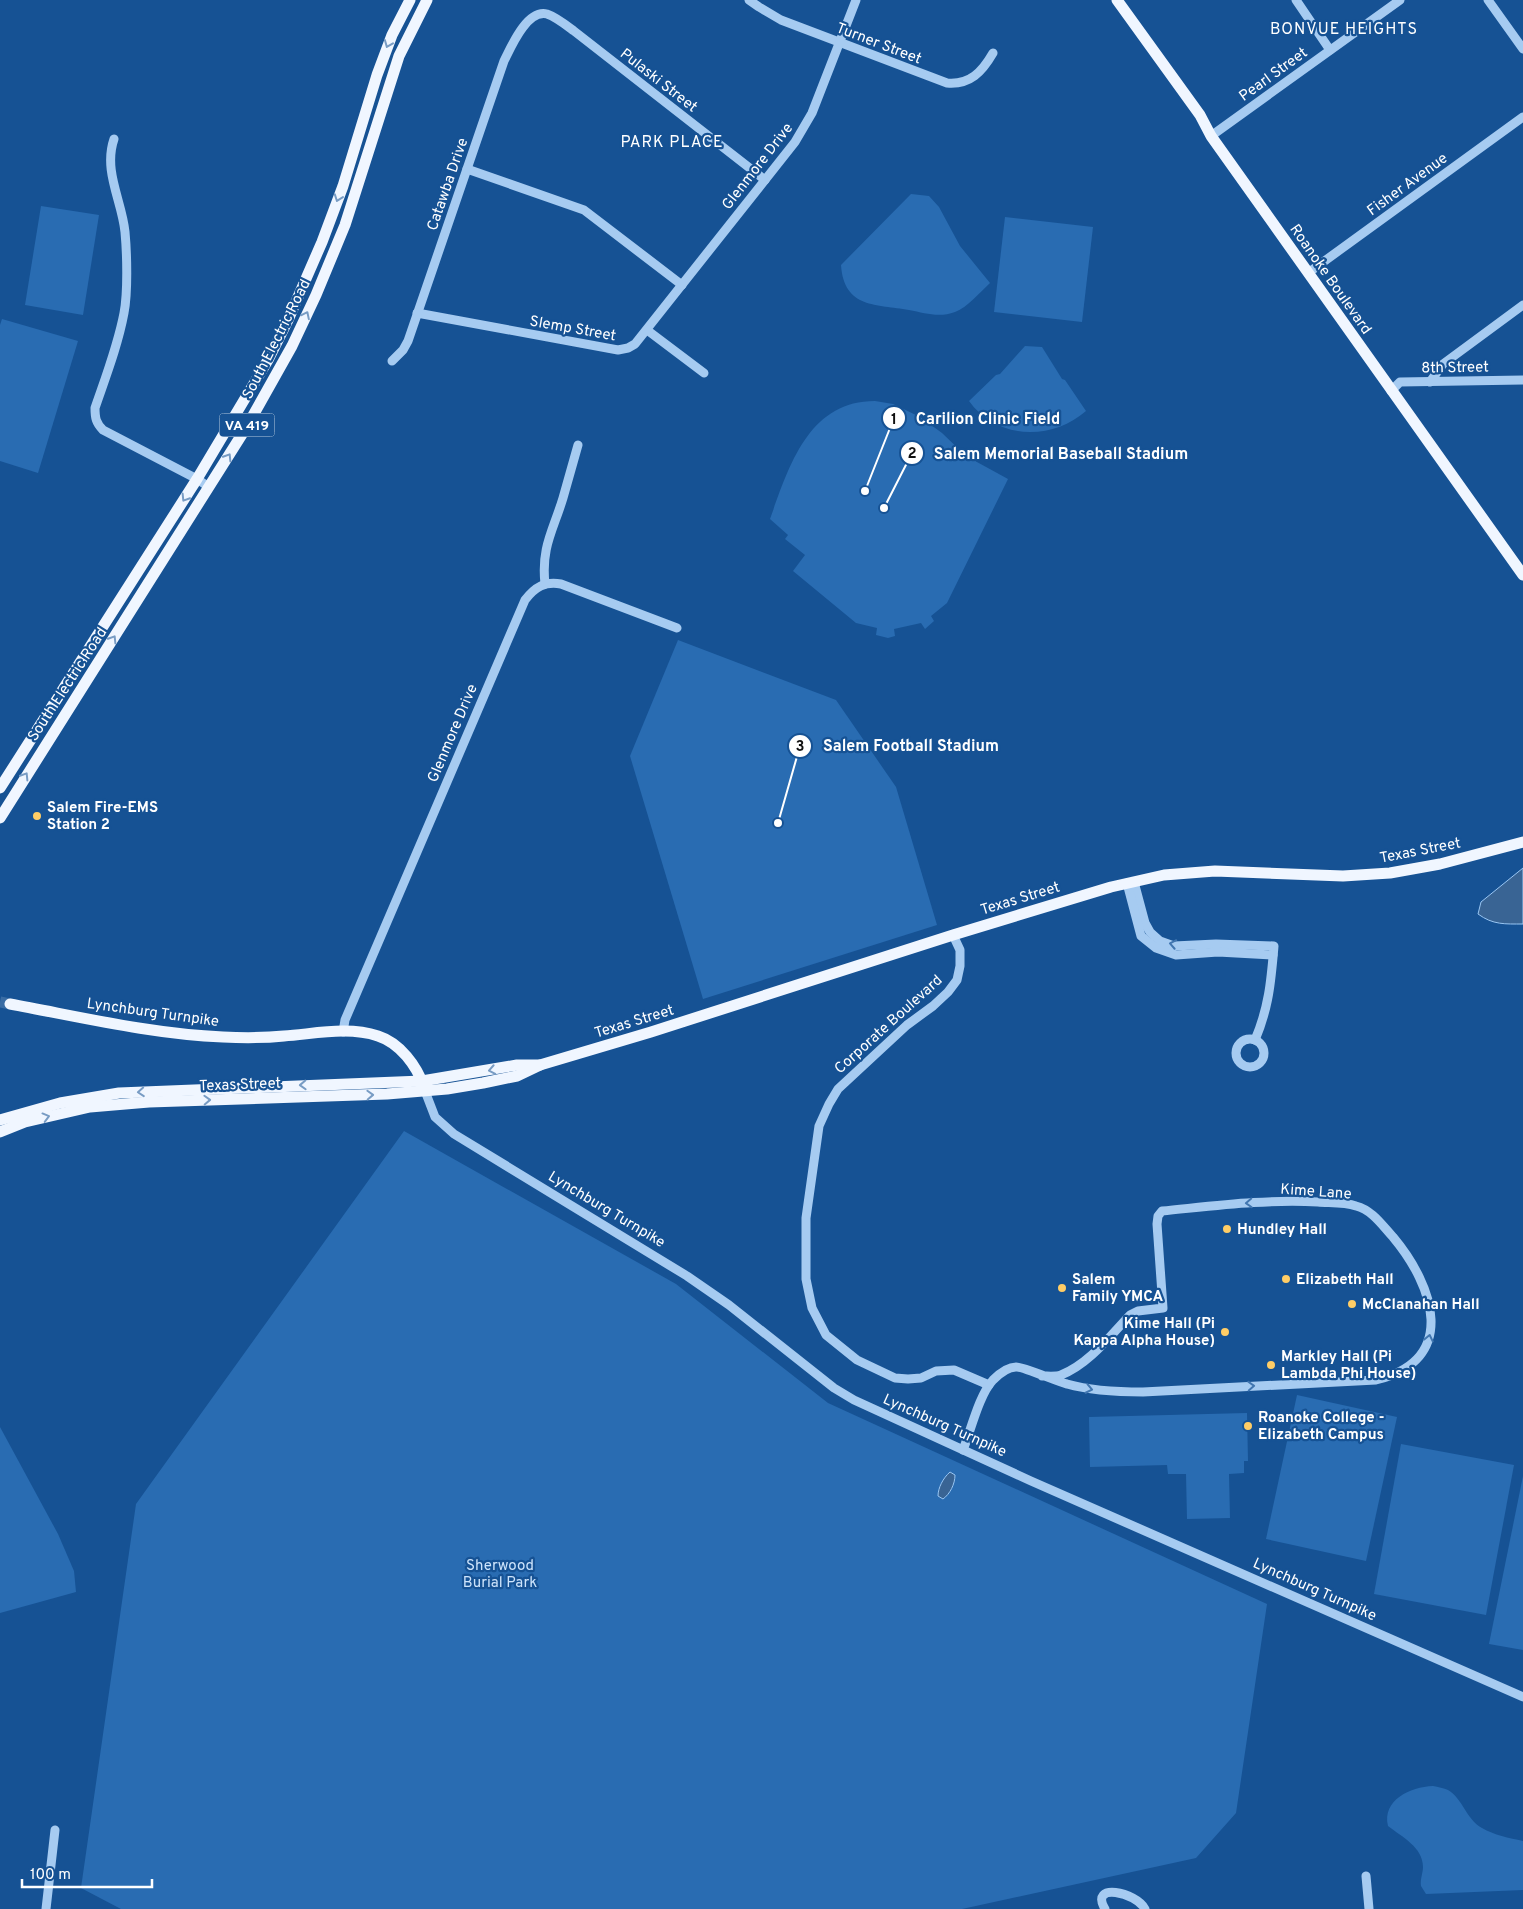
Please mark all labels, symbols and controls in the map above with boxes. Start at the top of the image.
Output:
street label: Turner Street [833,19,924,69]
district label: BONVUE HEIGHTS [1270,20,1418,40]
one-way arrow [384,39,395,48]
street label: Pearl Street [1236,44,1312,106]
street label: Pulaski Street [616,45,701,117]
street label: Glenmore Drive [718,120,798,214]
district label: PARK PLACE [620,133,724,153]
street label: Catawba Drive [424,136,473,233]
street label: Fisher Avenue [1364,150,1452,221]
one-way arrow [334,193,344,202]
street label: Roanoke Boulevard [1285,221,1375,339]
street label: South Electric Road [239,277,316,403]
one-way arrow [300,311,311,320]
street label: Slemp Street [528,313,617,346]
street label: 8th Street [1421,358,1489,379]
callout: Carilion Clinic Field [881,403,1071,434]
text: Carilion Clinic Field [916,410,1060,430]
text: 1 [891,411,897,430]
road number: VA 419 [220,414,274,436]
callout: Salem Memorial Baseball Stadium [899,438,1198,469]
text: 2 [907,445,917,464]
text: Salem Memorial Baseball Stadium [934,445,1188,465]
one-way arrow [221,454,231,463]
one-way arrow [182,492,191,501]
street label: South Electric Road [24,624,112,745]
one-way arrow [107,636,117,645]
street label: Glenmore Drive [424,682,483,786]
callout: Salem Football Stadium [788,730,1009,761]
text: Salem Football Stadium [823,737,999,757]
text: 3 [796,738,805,757]
one-way arrow [19,772,29,781]
place label: Salem Fire-EMS Station 2 [47,799,158,835]
marker: Salem Fire-EMS Station 2 [31,810,43,822]
street label: Texas Street [1378,834,1462,869]
street label: Texas Street [978,878,1062,921]
one-way arrow [1168,940,1177,950]
street label: Corporate Boulevard [831,972,947,1079]
street label: Lynchburg Turnpike [85,995,220,1032]
street label: Texas Street [592,1001,676,1044]
one-way arrow [487,1064,496,1075]
street label: Texas Street [199,1075,281,1096]
one-way arrow [299,1080,307,1091]
one-way arrow [137,1086,145,1097]
one-way arrow [366,1089,374,1100]
one-way arrow [204,1095,212,1105]
one-way arrow [42,1112,50,1122]
street label: Lynchburg Turnpike [544,1168,668,1253]
street label: Kime Lane [1280,1181,1352,1204]
one-way arrow [1245,1197,1253,1208]
place label: Hundley Hall [1237,1221,1327,1240]
marker: Hundley Hall [1221,1223,1233,1235]
place label: Salem Family YMCA [1072,1271,1164,1307]
place label: Elizabeth Hall [1296,1271,1394,1290]
marker: Elizabeth Hall [1280,1273,1292,1285]
marker: Salem Family YMCA [1056,1282,1068,1294]
place label: McClanahan Hall [1362,1296,1480,1315]
marker: McClanahan Hall [1346,1298,1358,1310]
place label: Kime Hall (Pi Kappa Alpha House) [1073,1315,1215,1351]
marker: Kime Hall (Pi Kappa Alpha House) [1219,1326,1231,1338]
one-way arrow [1423,1334,1434,1343]
place label: Markley Hall (Pi Lambda Phi House) [1281,1348,1416,1384]
marker: Markley Hall (Pi Lambda Phi House) [1265,1359,1277,1371]
one-way arrow [1247,1381,1255,1392]
one-way arrow [1084,1383,1093,1393]
street label: Lynchburg Turnpike [880,1391,1009,1462]
place label: Roanoke College - Elizabeth Campus [1258,1409,1385,1445]
marker: Roanoke College - Elizabeth Campus [1242,1420,1254,1432]
street label: Lynchburg Turnpike [1250,1555,1379,1626]
park label: Sherwood Burial Park [463,1557,537,1593]
scale bar [22,1856,152,1888]
text: 100 m [30,1866,71,1885]

